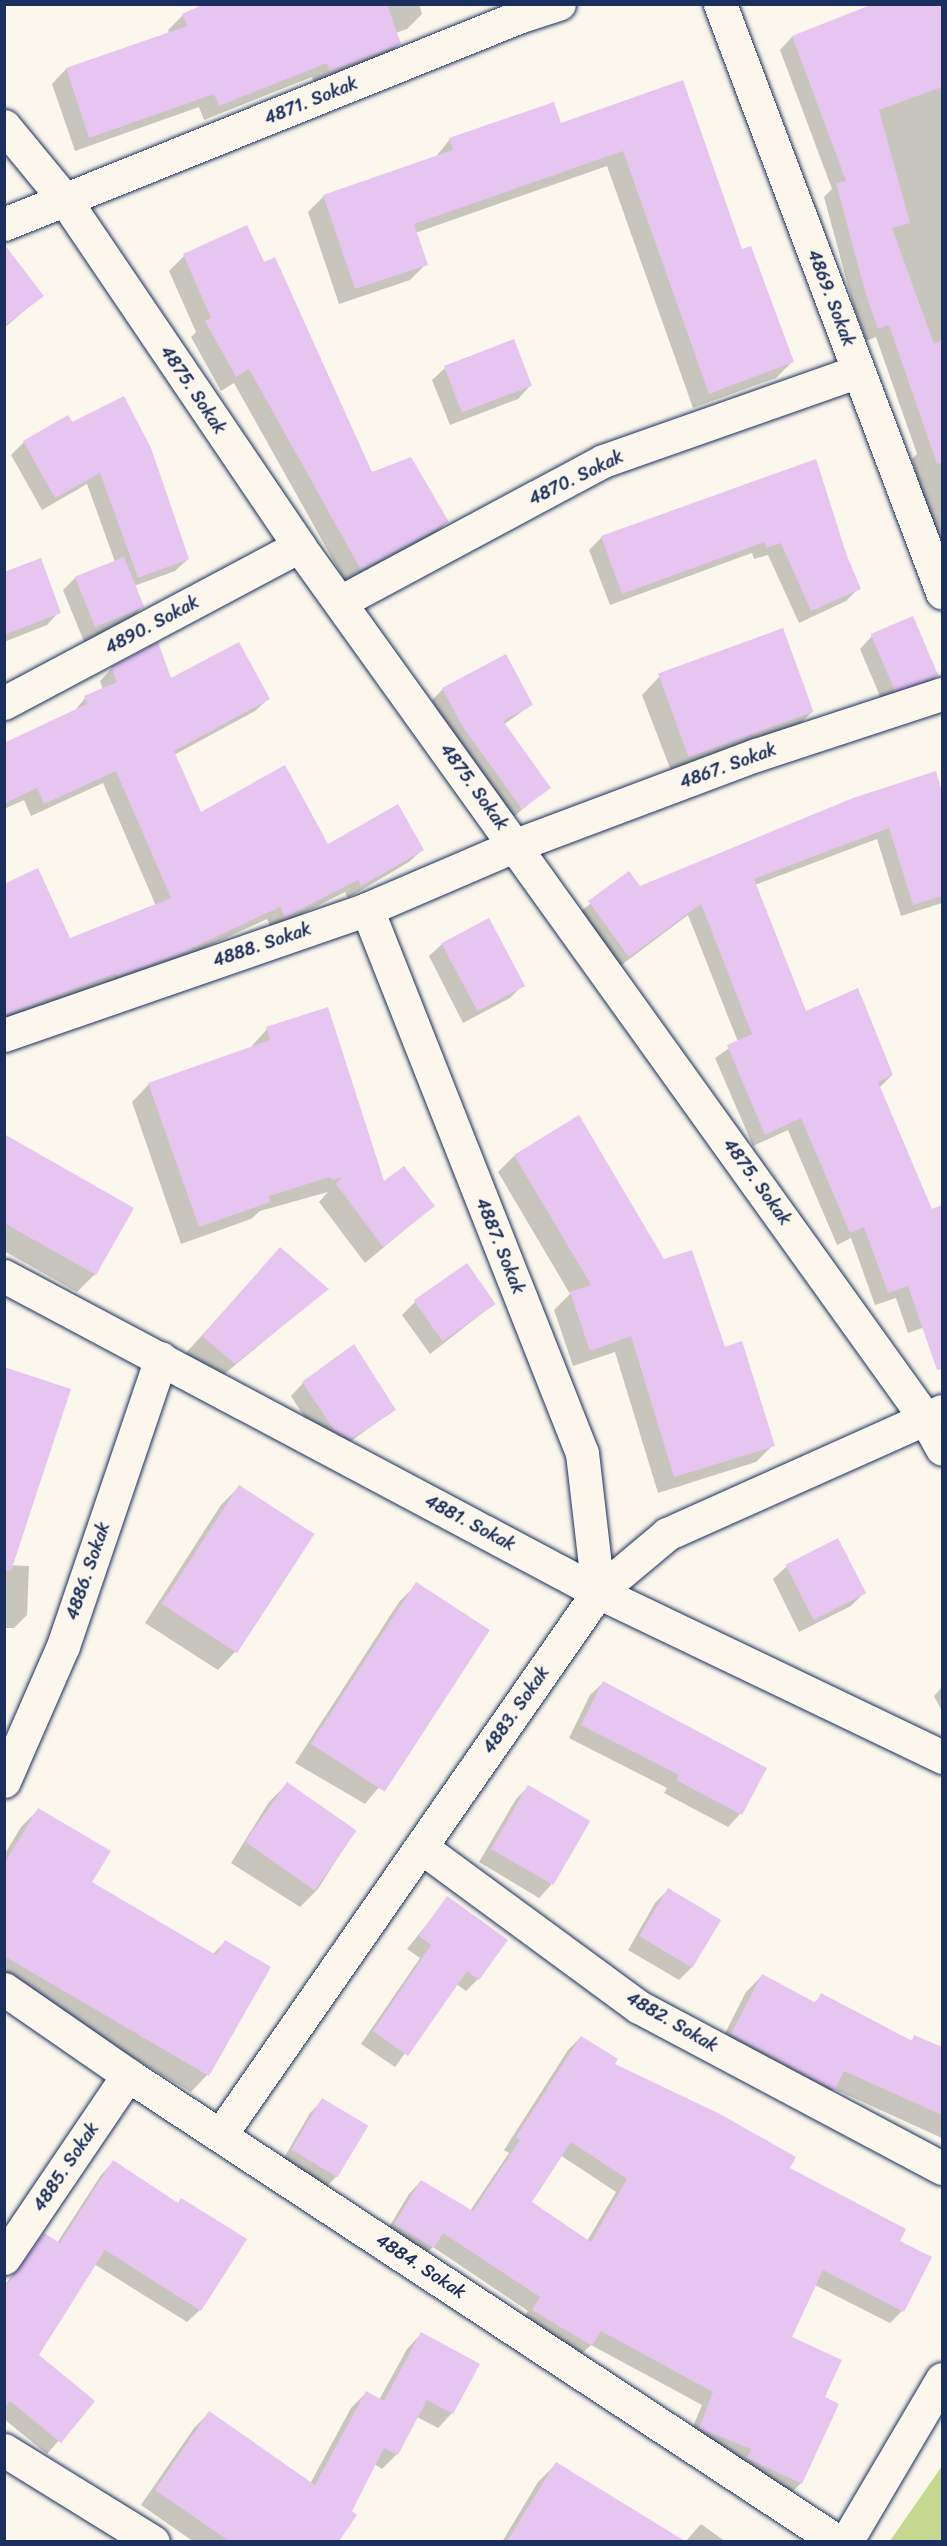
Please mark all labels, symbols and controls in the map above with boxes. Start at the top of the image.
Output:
street label: 4871. Sokak [261,72,361,130]
street label: 4869. Sokak [803,246,859,350]
street label: 4875. Sokak [156,342,230,438]
street label: 4870. Sokak [525,446,627,510]
street label: 4890. Sokak [101,591,203,659]
street label: 4875. Sokak [435,739,513,835]
street label: 4867. Sokak [677,739,779,793]
street label: 4888. Sokak [210,918,314,972]
street label: 4875. Sokak [718,1134,796,1230]
street label: 4887. Sokak [471,1195,529,1297]
street label: 4881. Sokak [421,1490,519,1556]
street label: 4886. Sokak [61,1519,115,1623]
street label: 4883. Sokak [478,1662,554,1758]
street label: 4882. Sokak [622,1987,722,2057]
street label: 4885. Sokak [28,2118,104,2216]
street label: 4884. Sokak [372,2229,470,2303]

